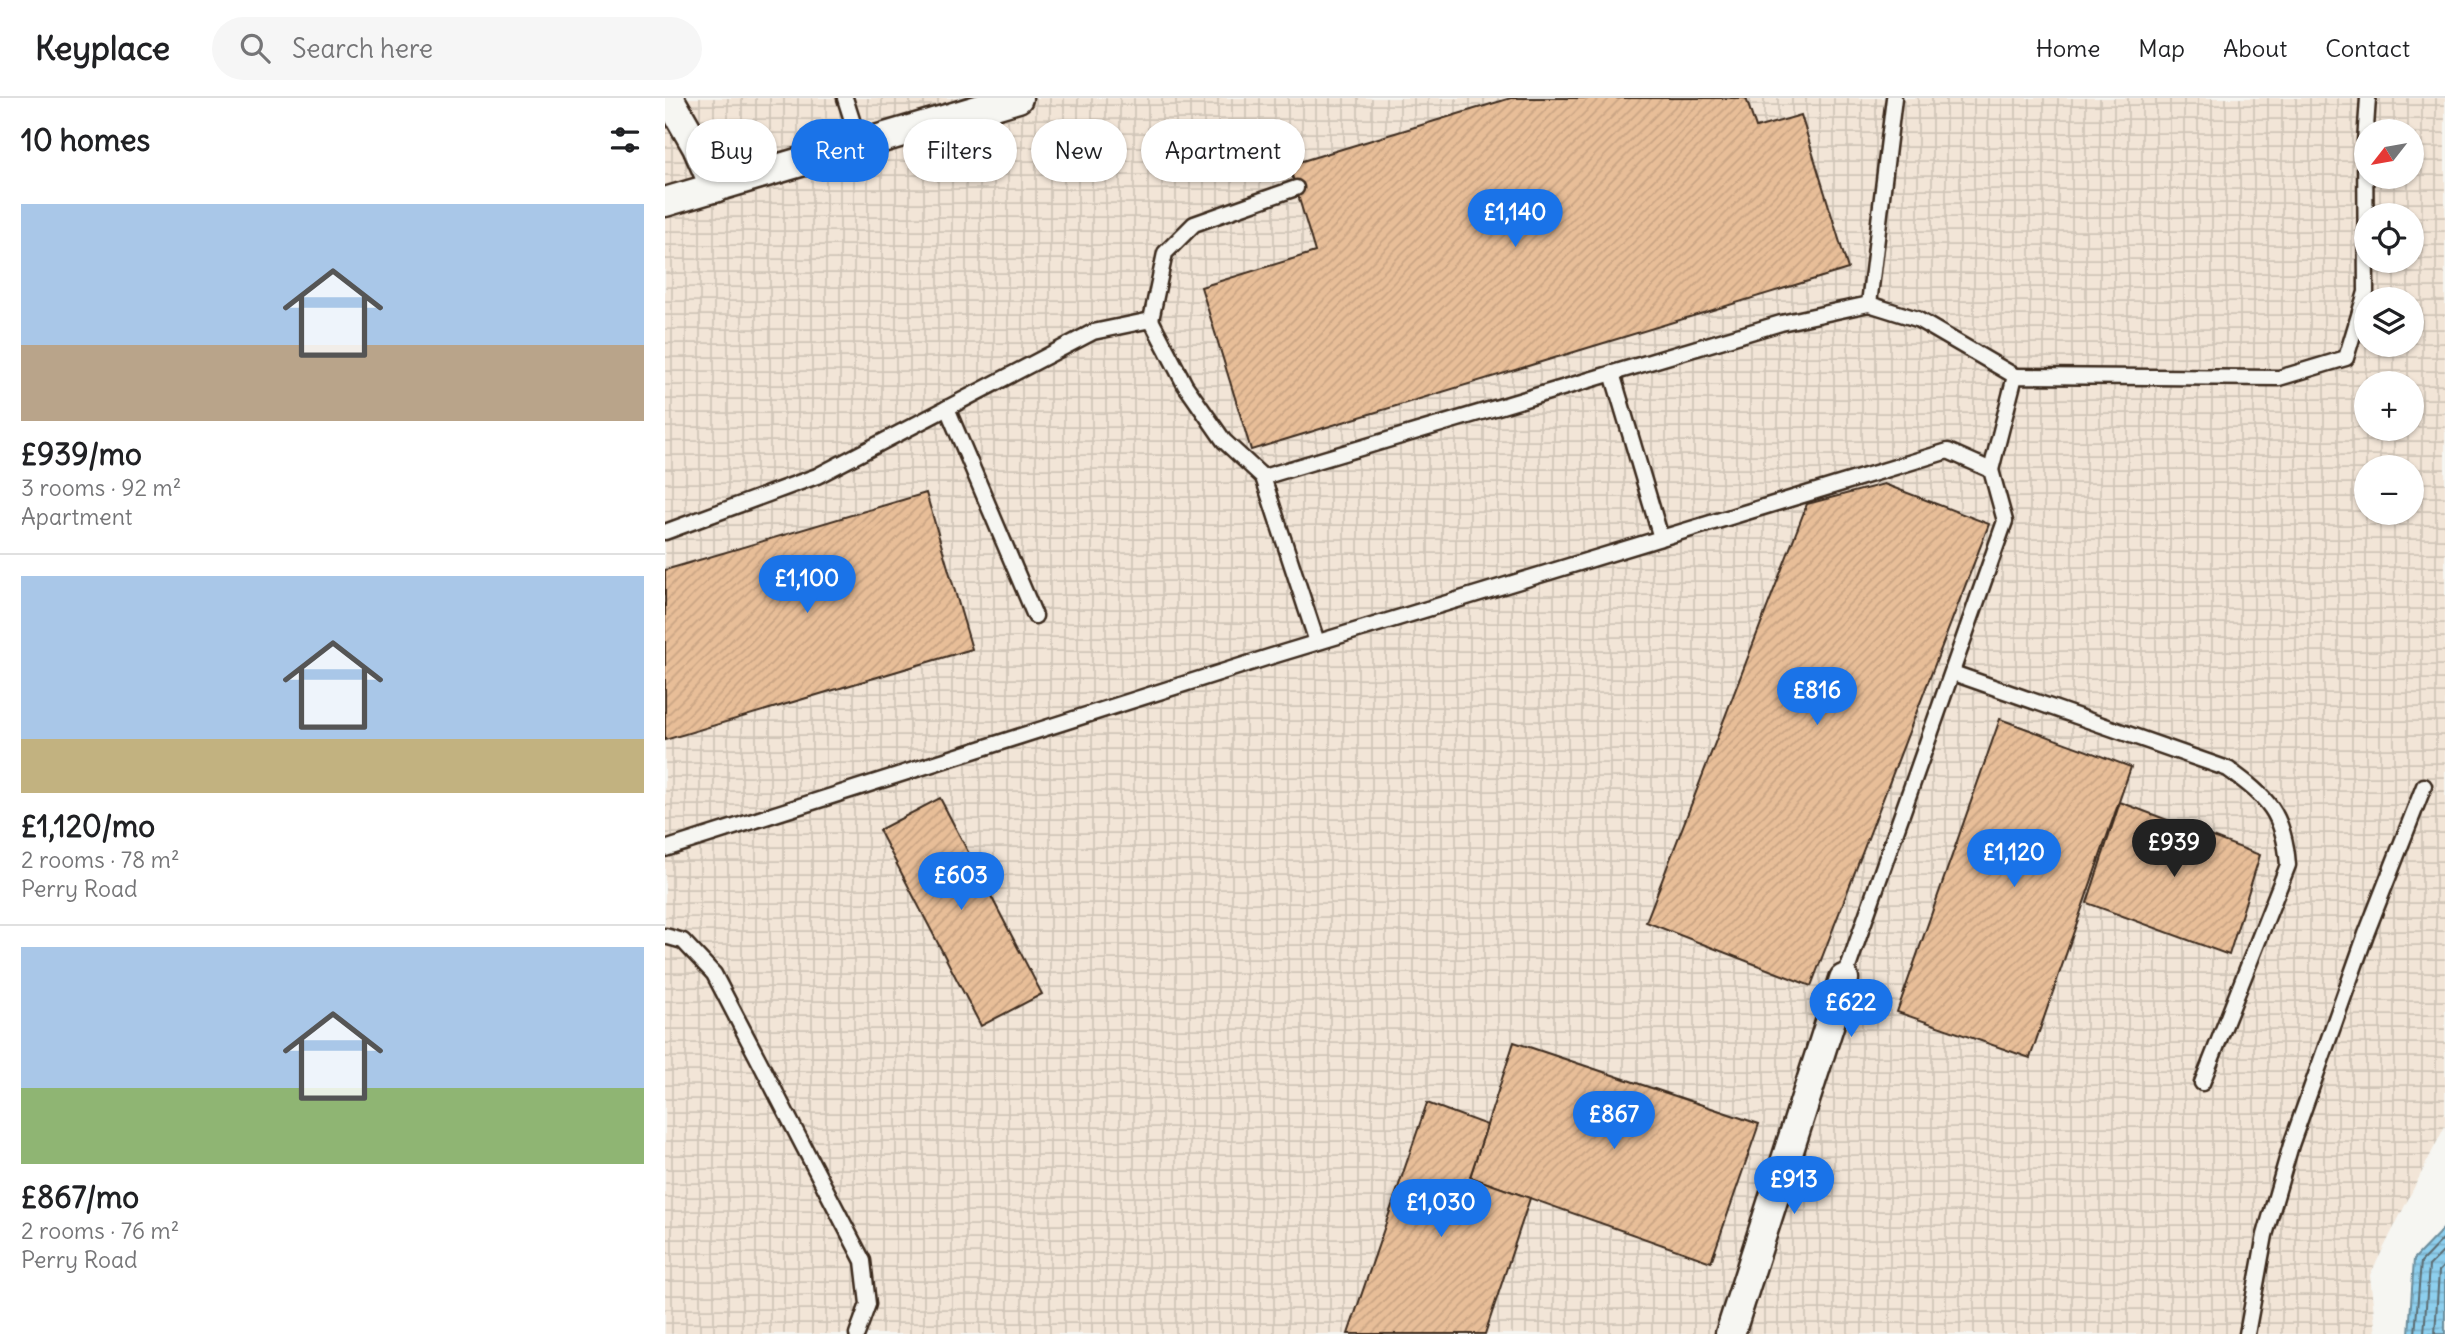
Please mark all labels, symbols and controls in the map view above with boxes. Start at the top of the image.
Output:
search box [212,17,702,80]
text: Keyplace [35,27,170,69]
icon: search [236,29,274,67]
text: Search here [292,32,433,65]
text: Home [2036,33,2100,63]
text: Map [2138,33,2185,63]
text: About [2223,33,2287,63]
text: Contact [2325,33,2410,63]
chip: Buy [686,119,777,182]
chip: Rent [791,119,889,182]
chip: Filters [903,119,1017,182]
chip: New [1031,119,1127,182]
chip: Apartment [1141,119,1305,182]
north arrow [2354,119,2424,189]
map controls [2354,119,2424,525]
text: 10 homes [21,121,150,159]
icon: filters [606,121,644,159]
pin: £1,140 [1458,190,1572,249]
text: £1,140 [1484,197,1546,226]
button: locate [2354,203,2424,273]
icon: home [270,250,396,376]
button: layers [2354,287,2424,357]
button: + [2354,371,2424,441]
text: £939/mo [21,435,142,473]
button: − [2354,455,2424,525]
text: 3 rooms · 92 m² [21,473,181,502]
text: Apartment [21,502,133,531]
pin: £1,100 [750,556,864,615]
text: £1,100 [775,563,839,592]
icon: home [270,622,396,748]
pin: £816 [1776,668,1858,727]
text: £816 [1793,675,1841,704]
text: £1,120/mo [21,807,155,845]
pin: £939 [2133,820,2215,879]
text: £939 [2148,827,2200,856]
pin: £1,120 [1957,830,2071,889]
text: £1,120 [1983,837,2045,866]
text: 2 rooms · 78 m² [21,845,180,874]
pin: £603 [920,852,1002,912]
text: £603 [934,860,988,889]
text: Perry Road [21,874,138,903]
pin: £622 [1810,979,1892,1039]
text: £622 [1826,987,1876,1016]
icon: home [270,993,396,1119]
pin: £867 [1573,1091,1655,1151]
text: £867 [1589,1099,1639,1128]
pin: £913 [1753,1156,1835,1216]
text: £913 [1770,1164,1818,1193]
text: £867/mo [21,1178,139,1216]
pin: £1,030 [1384,1180,1498,1239]
text: £1,030 [1406,1187,1476,1216]
text: 2 rooms · 76 m² [21,1216,179,1245]
text: Perry Road [21,1245,138,1274]

